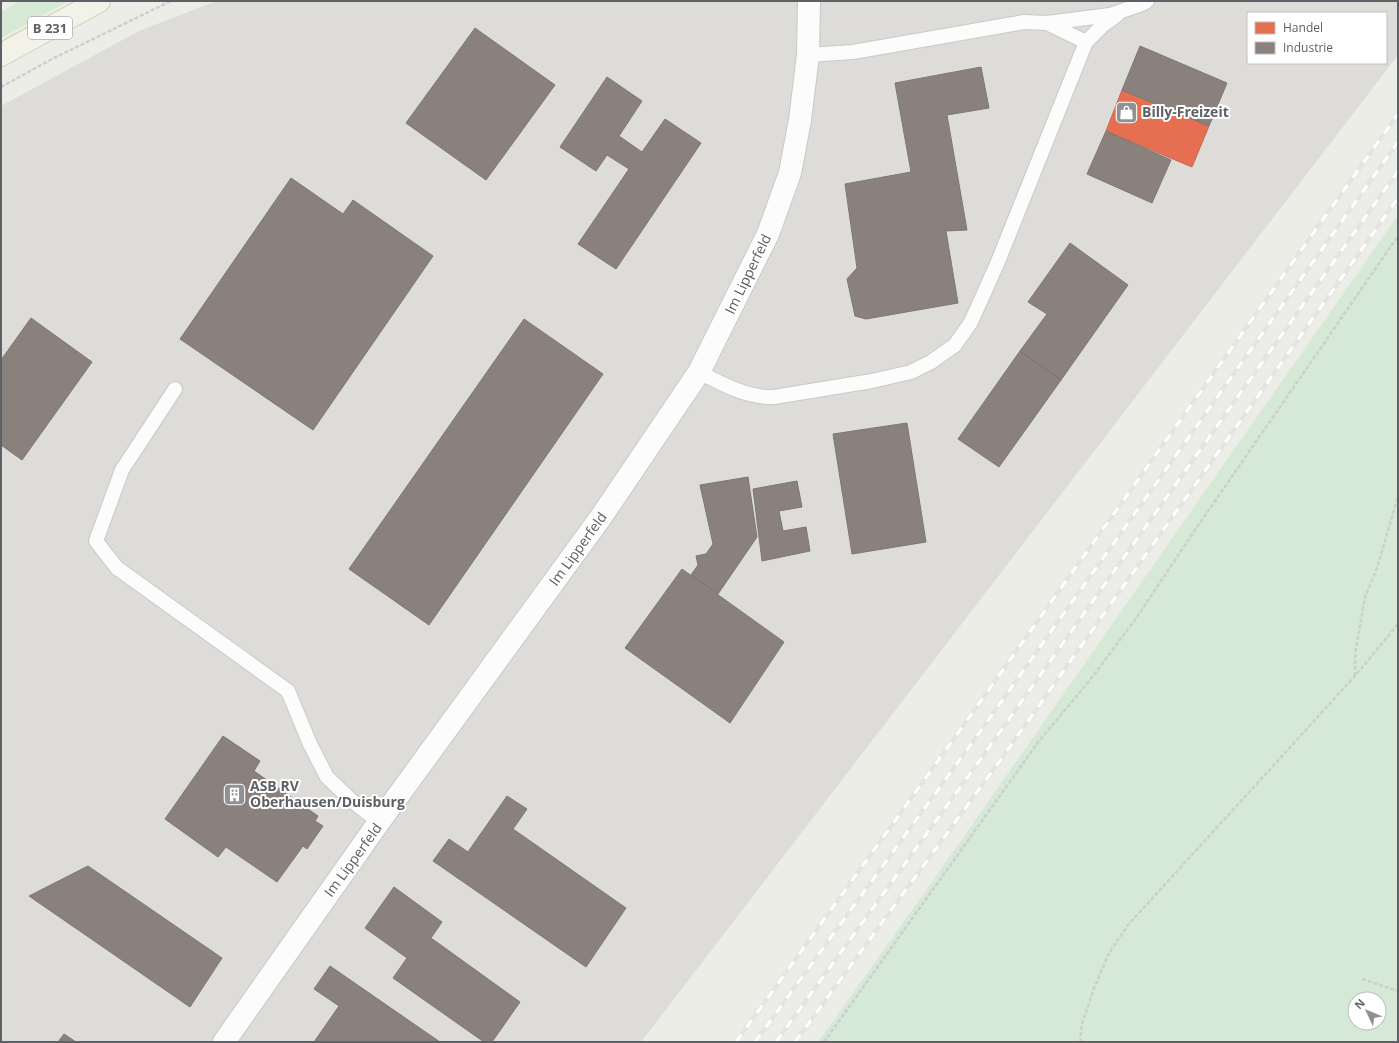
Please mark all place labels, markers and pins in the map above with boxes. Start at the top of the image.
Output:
shop icon: Billy-Freizeit [1113,99,1139,125]
place label: Billy-Freizeit [1142,102,1229,121]
place label: ASB RV Oberhausen/Duisburg [250,776,405,811]
building icon: ASB RV Oberhausen/Duisburg [221,781,247,807]

